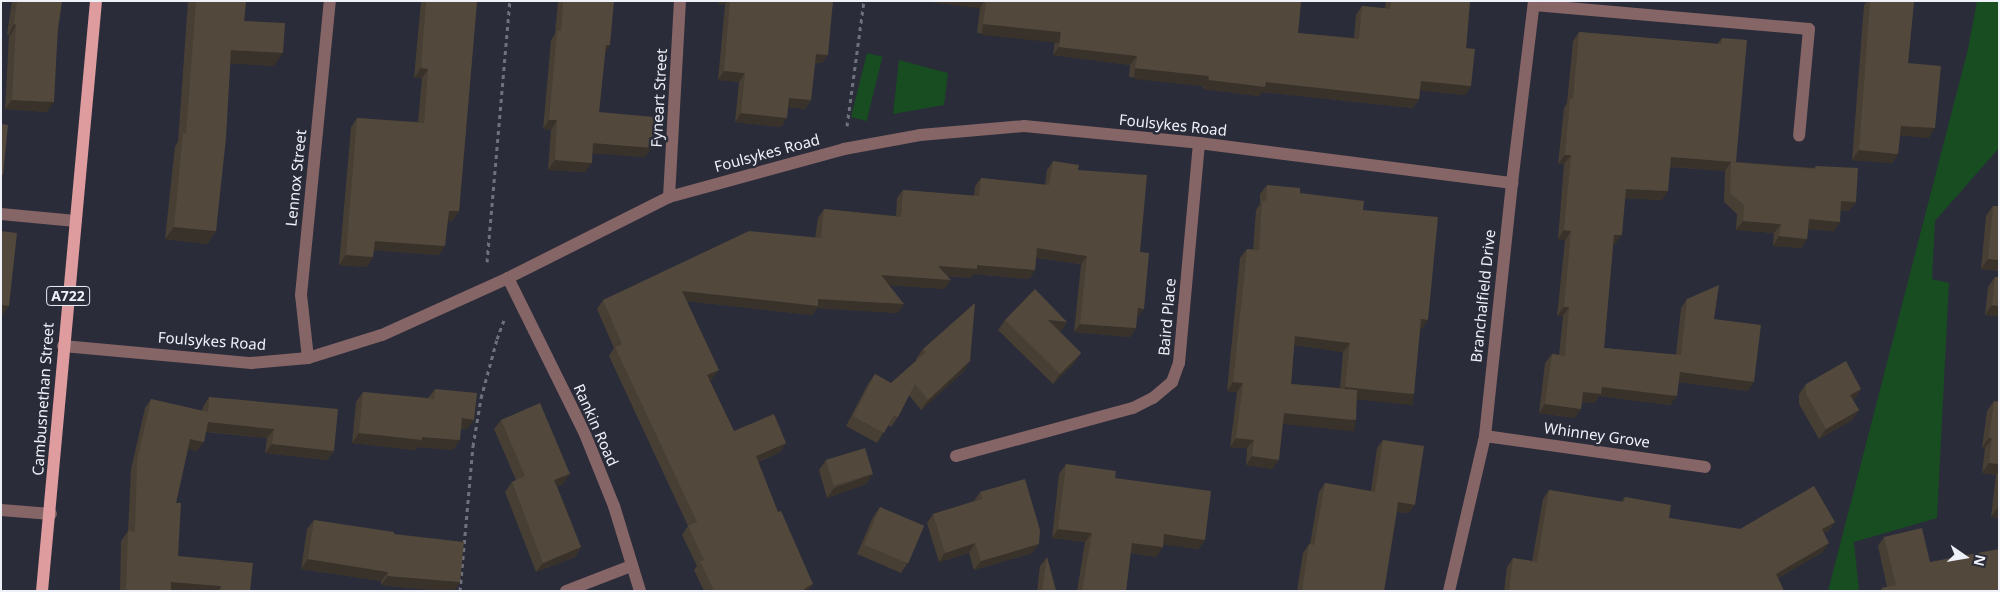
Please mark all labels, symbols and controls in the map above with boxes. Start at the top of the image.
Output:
street label: Fyneart Street [647,48,671,148]
street label: Foulsykes Road [1118,110,1228,140]
street label: Lennox Street [282,129,310,227]
street label: Foulsykes Road [712,130,822,176]
street label: Branchalfield Drive [1467,229,1499,363]
street label: Baird Place [1155,277,1179,357]
road number: A722 [46,284,90,308]
street label: Cambusnethan Street [29,322,57,476]
street label: Foulsykes Road [157,328,267,354]
street label: Rankin Road [570,381,622,469]
street label: Whinney Grove [1543,419,1651,451]
north arrow [1940,532,1990,582]
text: N [1970,553,1991,568]

